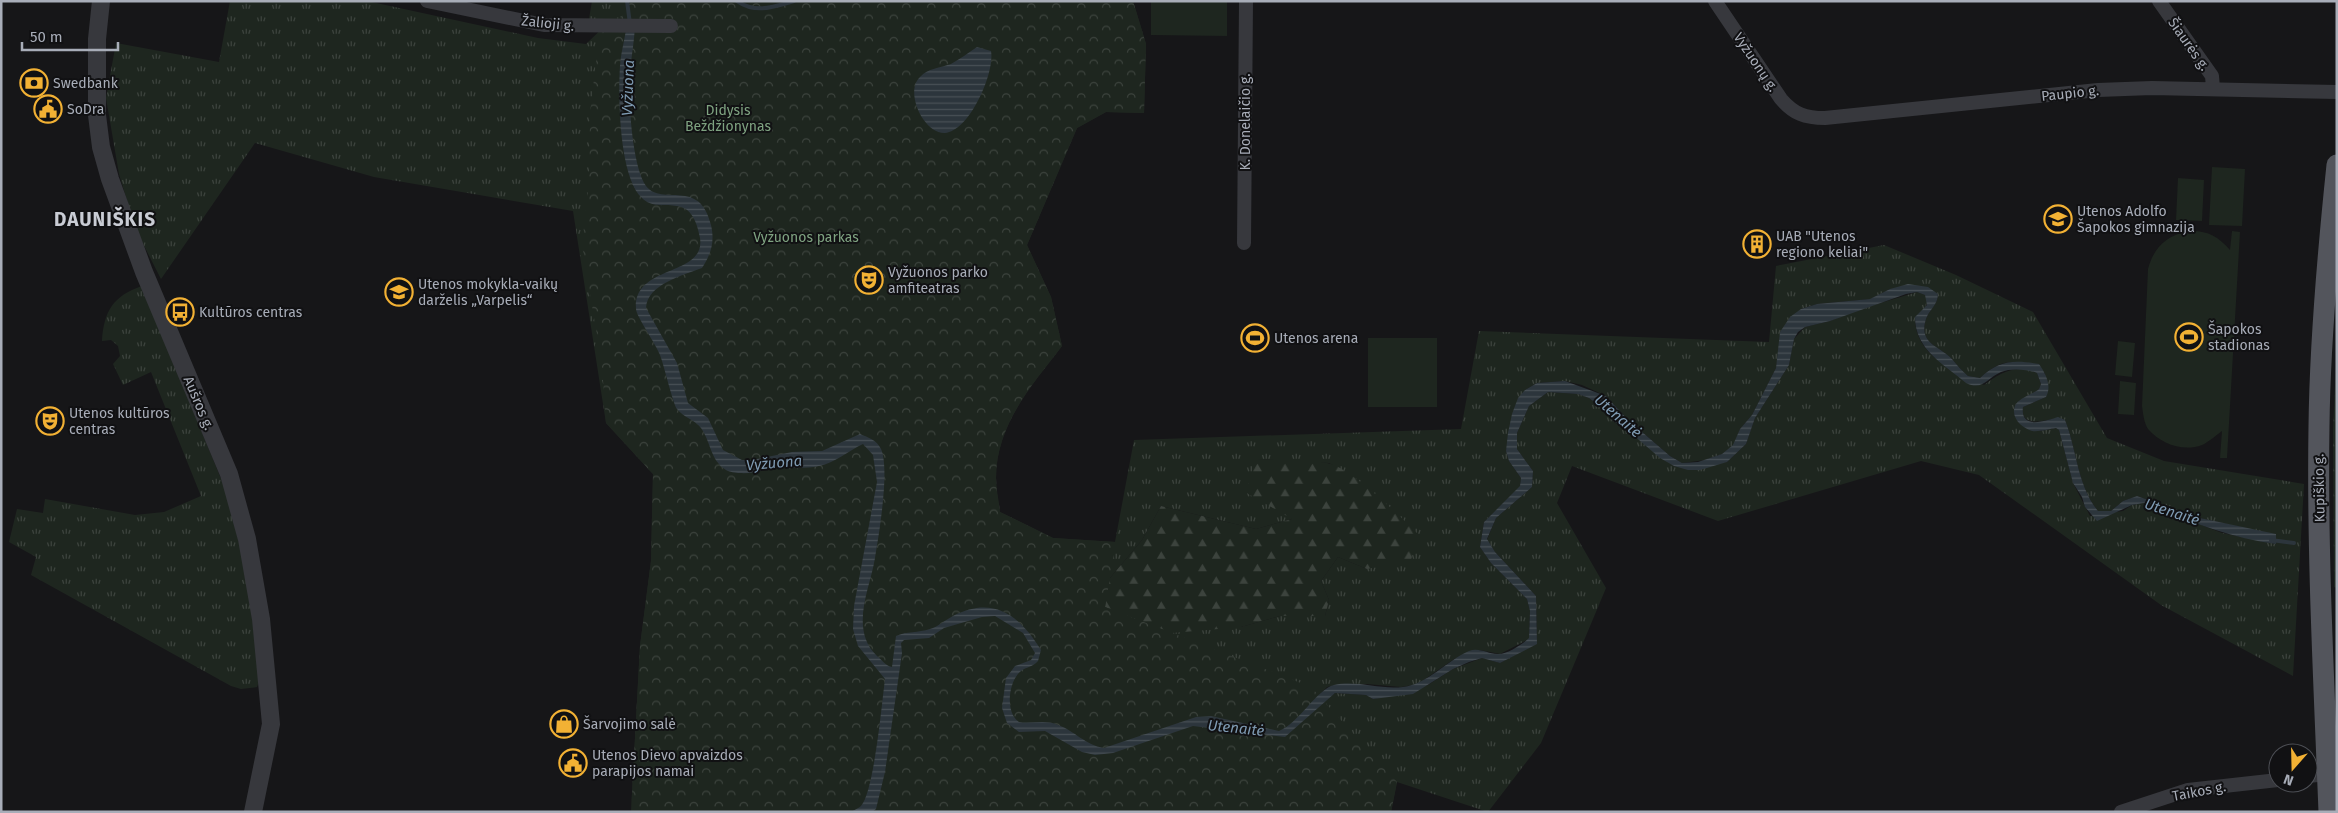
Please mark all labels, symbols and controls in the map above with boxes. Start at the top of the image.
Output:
street label: Žalioji g. [521,11,575,35]
street label: Šiaurės g. [2164,14,2214,74]
scale bar [22,20,119,52]
text: 50 m [30,28,63,46]
street label: Vyžuonų g. [1730,30,1782,95]
water label: Vyžuona [618,60,638,116]
bank icon: Swedbank [19,68,49,98]
street label: K. Donelaičio g. [1237,73,1254,171]
place label: Swedbank [53,75,119,92]
street label: Paupio g. [2040,82,2100,105]
public building icon: SoDra [33,94,63,124]
place label: SoDra [67,101,104,118]
park label: Didysis Beždžionynas [685,102,771,135]
place label: Utenos Adolfo Šapokos gimnazija [2077,203,2195,236]
school or university icon: Utenos Adolfo Šapokos gimnazija [2043,204,2073,234]
district label: DAUNIŠKIS [54,206,156,231]
place label: UAB "Utenos regiono keliai" [1776,228,1868,261]
park label: Vyžuonos parkas [753,229,859,246]
building icon: UAB "Utenos regiono keliai" [1742,229,1772,259]
place label: Vyžuonos parko amfiteatras [888,264,988,297]
theatre icon: Vyžuonos parko amfiteatras [854,265,884,295]
place label: Utenos mokykla-vaikų darželis „Varpelis“ [418,276,558,309]
school or university icon: Utenos mokykla-vaikų darželis „Varpelis“ [384,277,414,307]
bus stop icon: Kultūros centras [165,297,195,327]
place label: Kultūros centras [199,304,303,321]
place label: Šapokos stadionas [2208,320,2270,354]
sports icon: Šapokos stadionas [2174,322,2204,352]
sports icon: Utenos arena [1240,323,1270,353]
place label: Utenos arena [1274,330,1358,347]
street label: Aušros g. [180,374,217,433]
water label: Utenaitė [1591,391,1646,442]
place label: Utenos kultūros centras [69,405,170,438]
theatre icon: Utenos kultūros centras [35,406,65,436]
water label: Vyžuona [745,452,803,474]
street label: Kupiškio g. [2310,453,2329,522]
water label: Utenaitė [2142,495,2202,529]
shop icon: Šarvojimo salė [549,709,579,739]
place label: Šarvojimo salė [583,715,676,733]
water label: Utenaitė [1207,716,1265,740]
north arrow [2268,743,2318,793]
place label: Utenos Dievo apvaizdos parapijos namai [592,747,743,780]
public building icon: Utenos Dievo apvaizdos parapijos namai [558,748,588,778]
text: N [2281,770,2296,789]
street label: Taikos g. [2171,778,2227,805]

